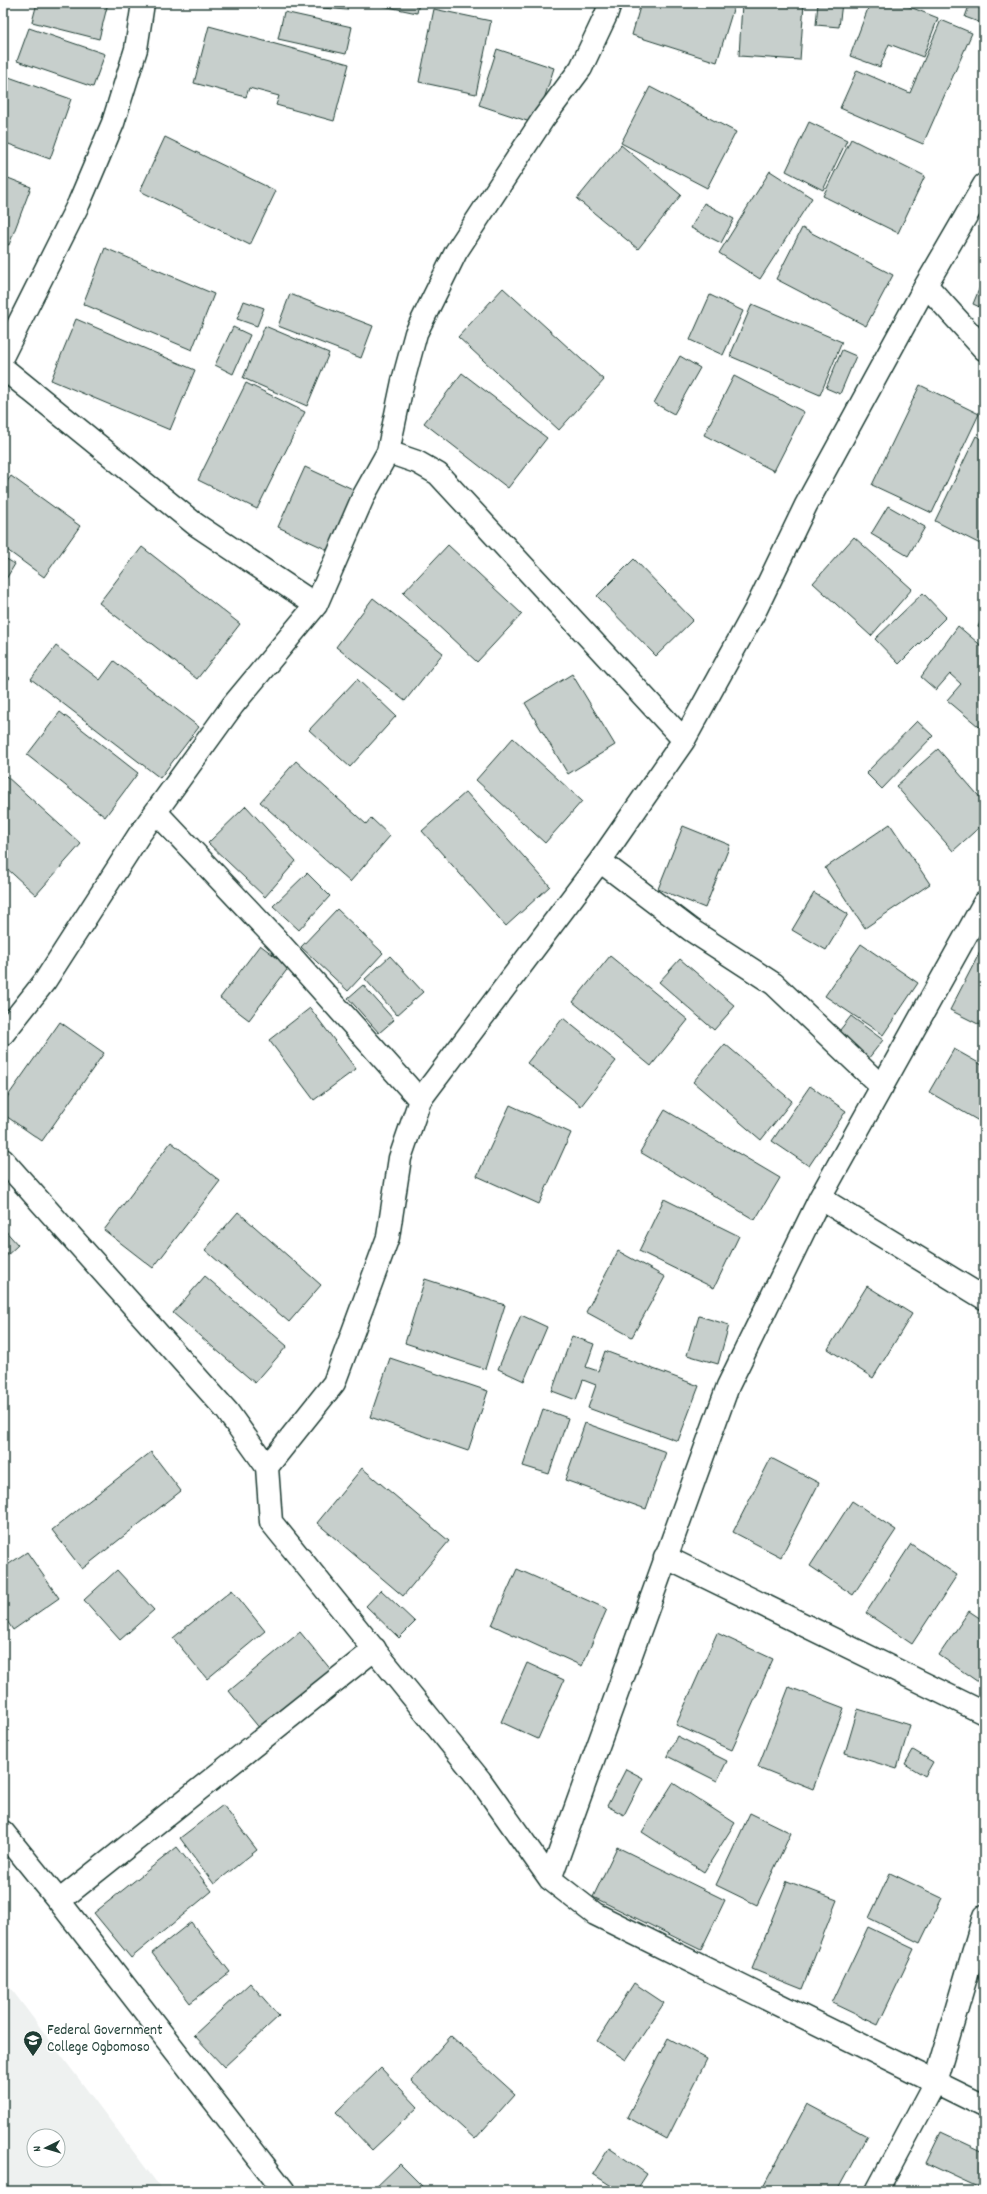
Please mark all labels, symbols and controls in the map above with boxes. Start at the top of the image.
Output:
place label: Federal Government College Ogbomoso [47,2020,163,2059]
school or university icon: Federal Government College Ogbomoso [22,2029,44,2057]
north arrow [26,2128,66,2168]
text: N [30,2145,46,2152]

